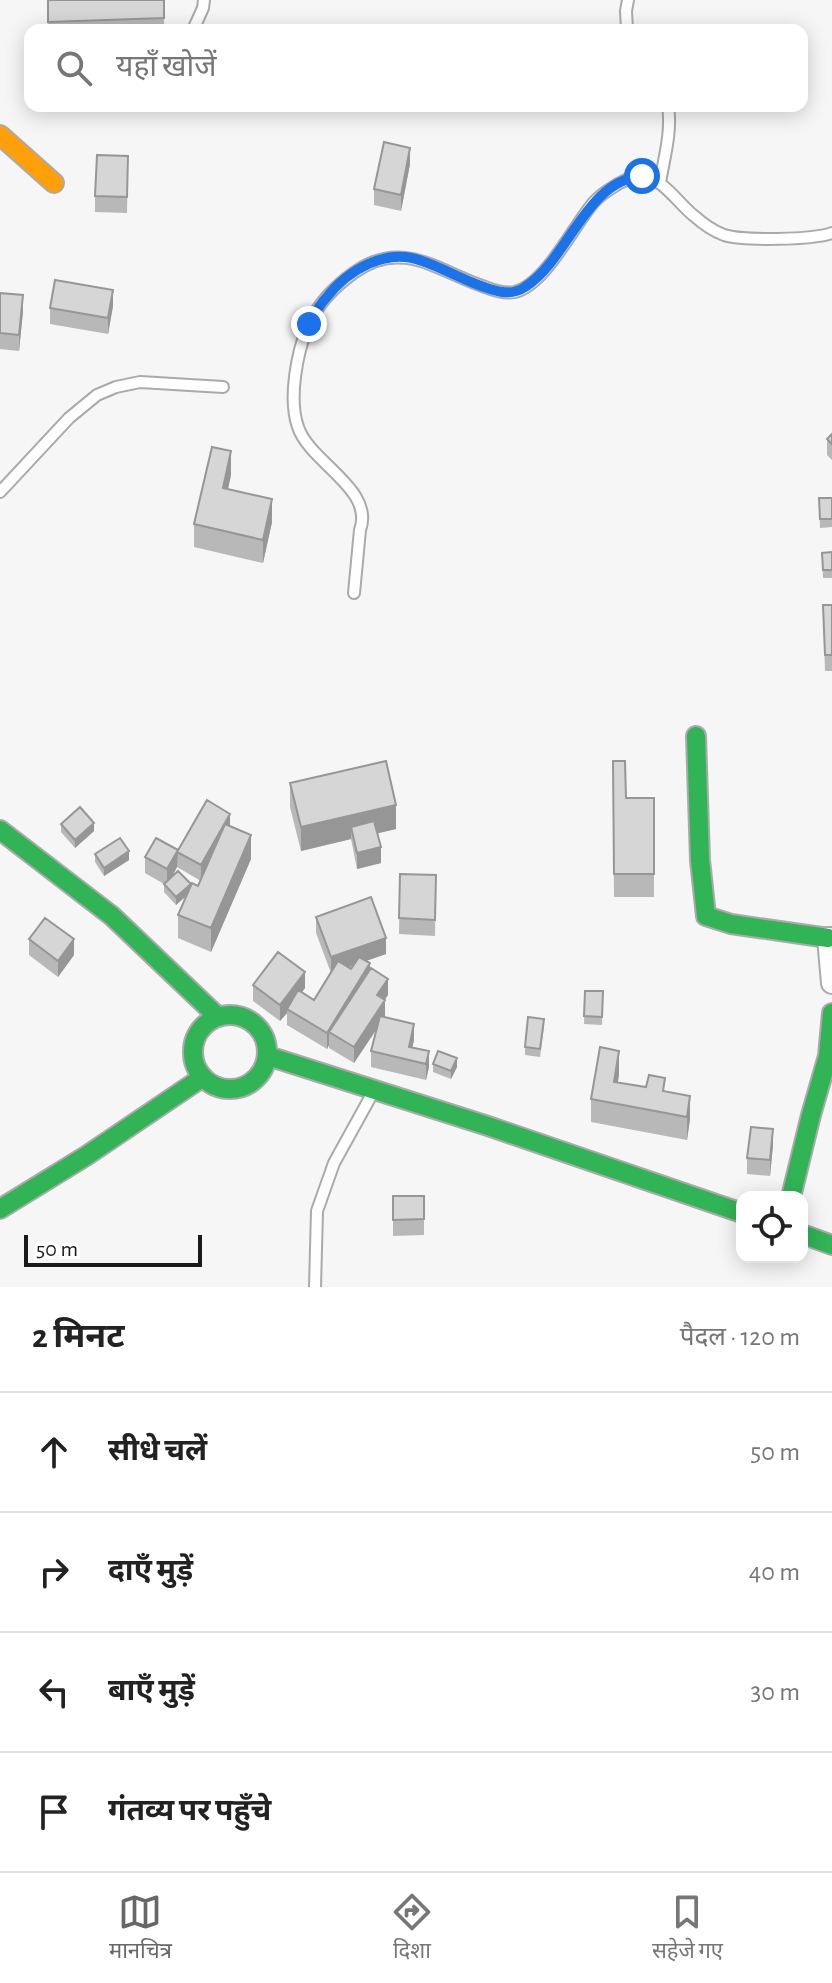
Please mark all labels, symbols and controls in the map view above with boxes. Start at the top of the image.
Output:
search box [24,24,808,112]
icon: search [52,46,96,90]
text: यहाँ खोजें [116,52,217,82]
route start [624,158,660,194]
route end [291,306,327,342]
map controls [736,1191,808,1263]
button: locate [736,1191,808,1263]
scale bar [24,1231,202,1267]
text: 50 m [36,1238,78,1260]
text: 2 मिनट [32,1320,125,1354]
text: पैदल · 120 m [680,1324,800,1350]
icon: ahead [32,1430,76,1474]
text: सीधे चलें [108,1436,207,1466]
text: 50 m [750,1439,800,1465]
icon: right [32,1550,76,1594]
text: दाएँ मुड़ें [108,1556,193,1586]
text: 40 m [749,1559,800,1585]
icon: left [32,1670,76,1714]
text: बाएँ मुड़ें [108,1676,195,1706]
text: 30 m [750,1679,800,1705]
icon: arrive [32,1790,76,1834]
text: गंतव्य पर पहुँचे [108,1796,271,1826]
tab: मानचित्र [109,1890,172,1967]
tab: दिशा [390,1890,434,1967]
tab: सहेजे गए [652,1890,723,1967]

